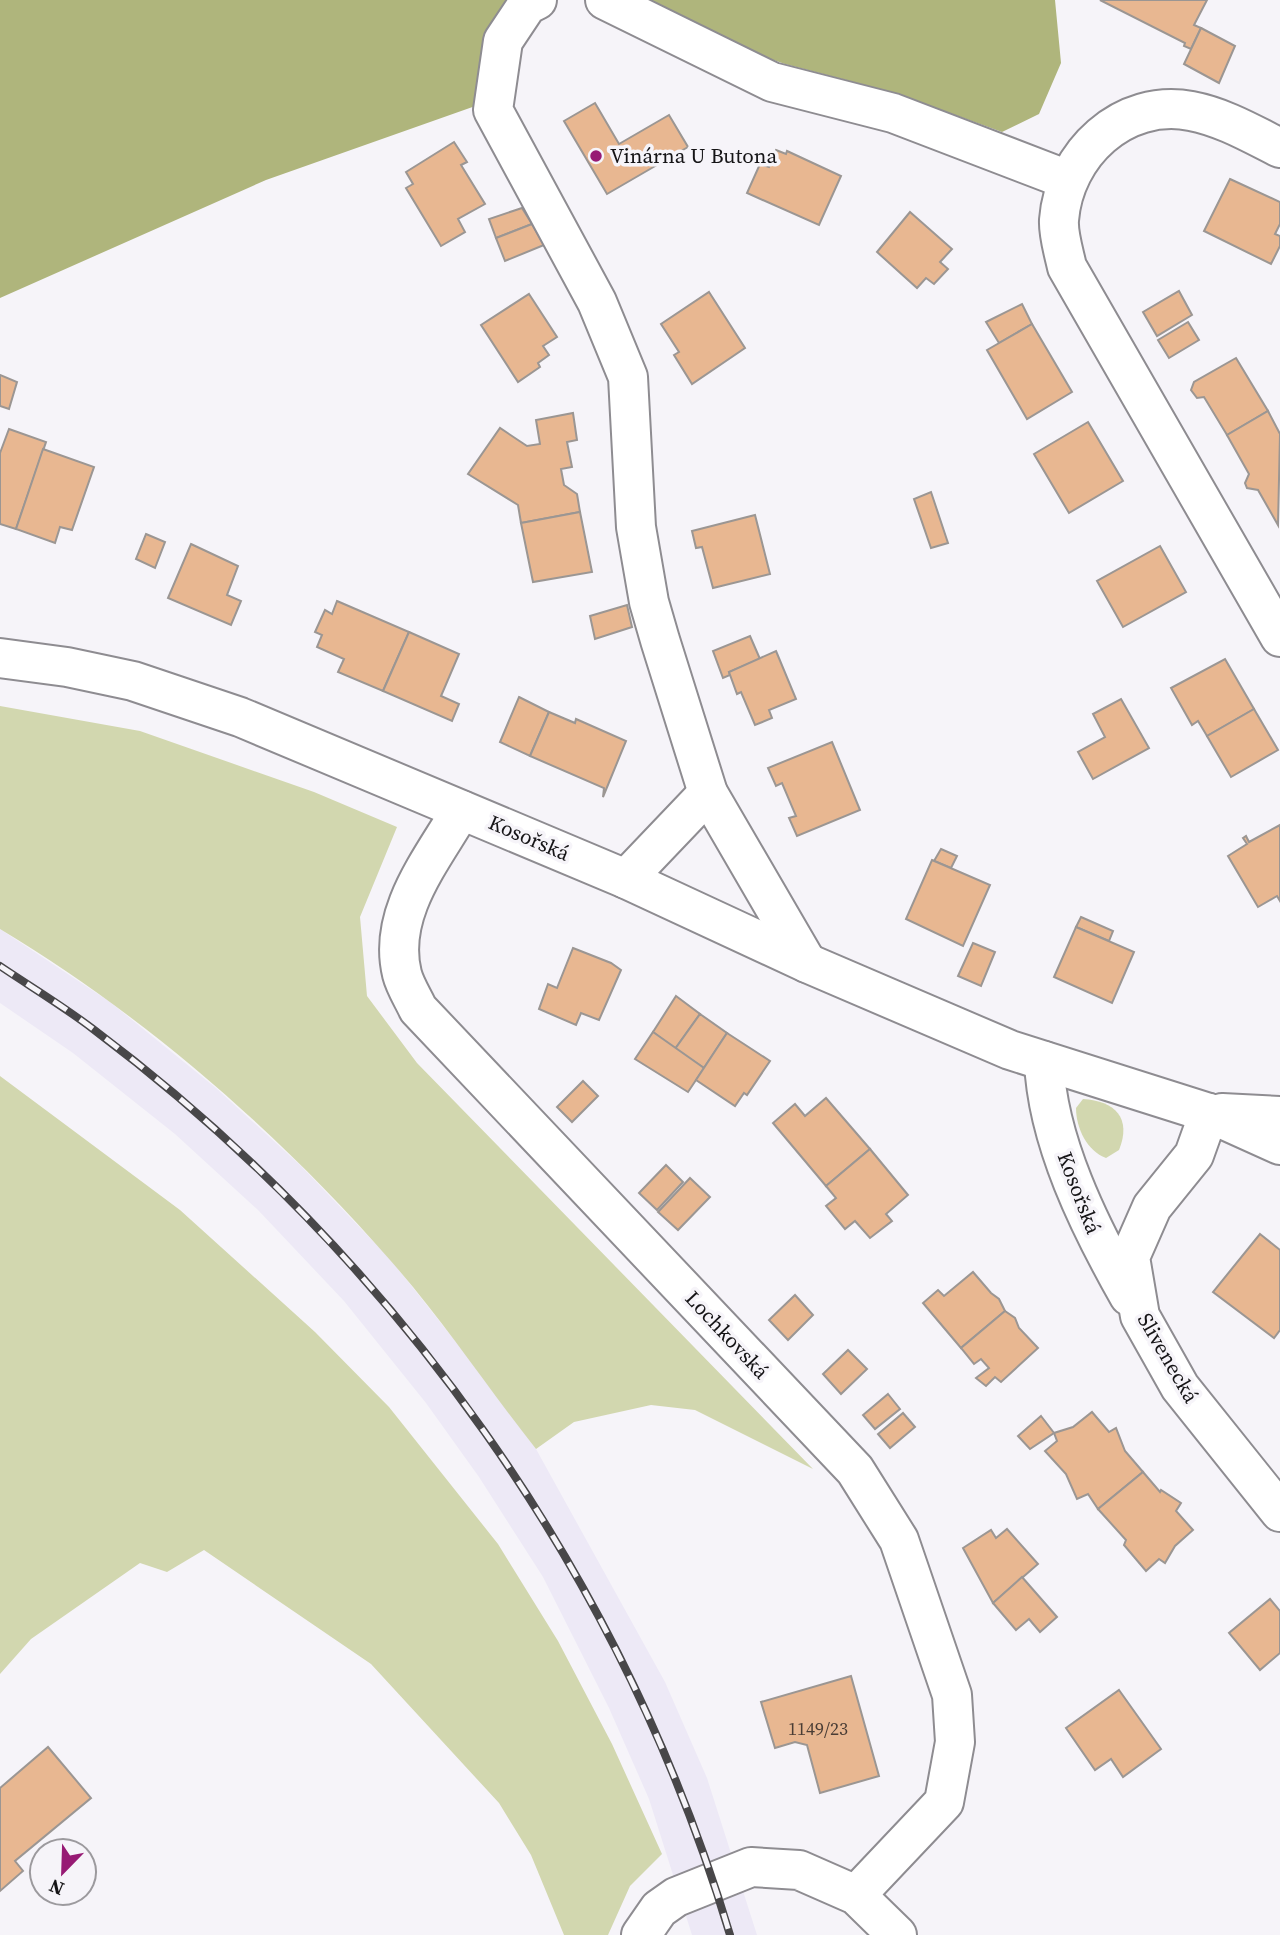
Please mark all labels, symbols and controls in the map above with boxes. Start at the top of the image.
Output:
place label: Vinárna U Butona [610,141,778,170]
marker: Vinárna U Butona [588,148,604,164]
street label: Kosořská [484,807,575,868]
street label: Kosořská [1051,1148,1108,1238]
street label: Lochkovská [679,1284,776,1385]
street label: Slivenecká [1131,1308,1206,1408]
house number: 1149/23 [788,1716,848,1741]
north arrow [28,1837,98,1907]
text: N [45,1873,68,1902]

